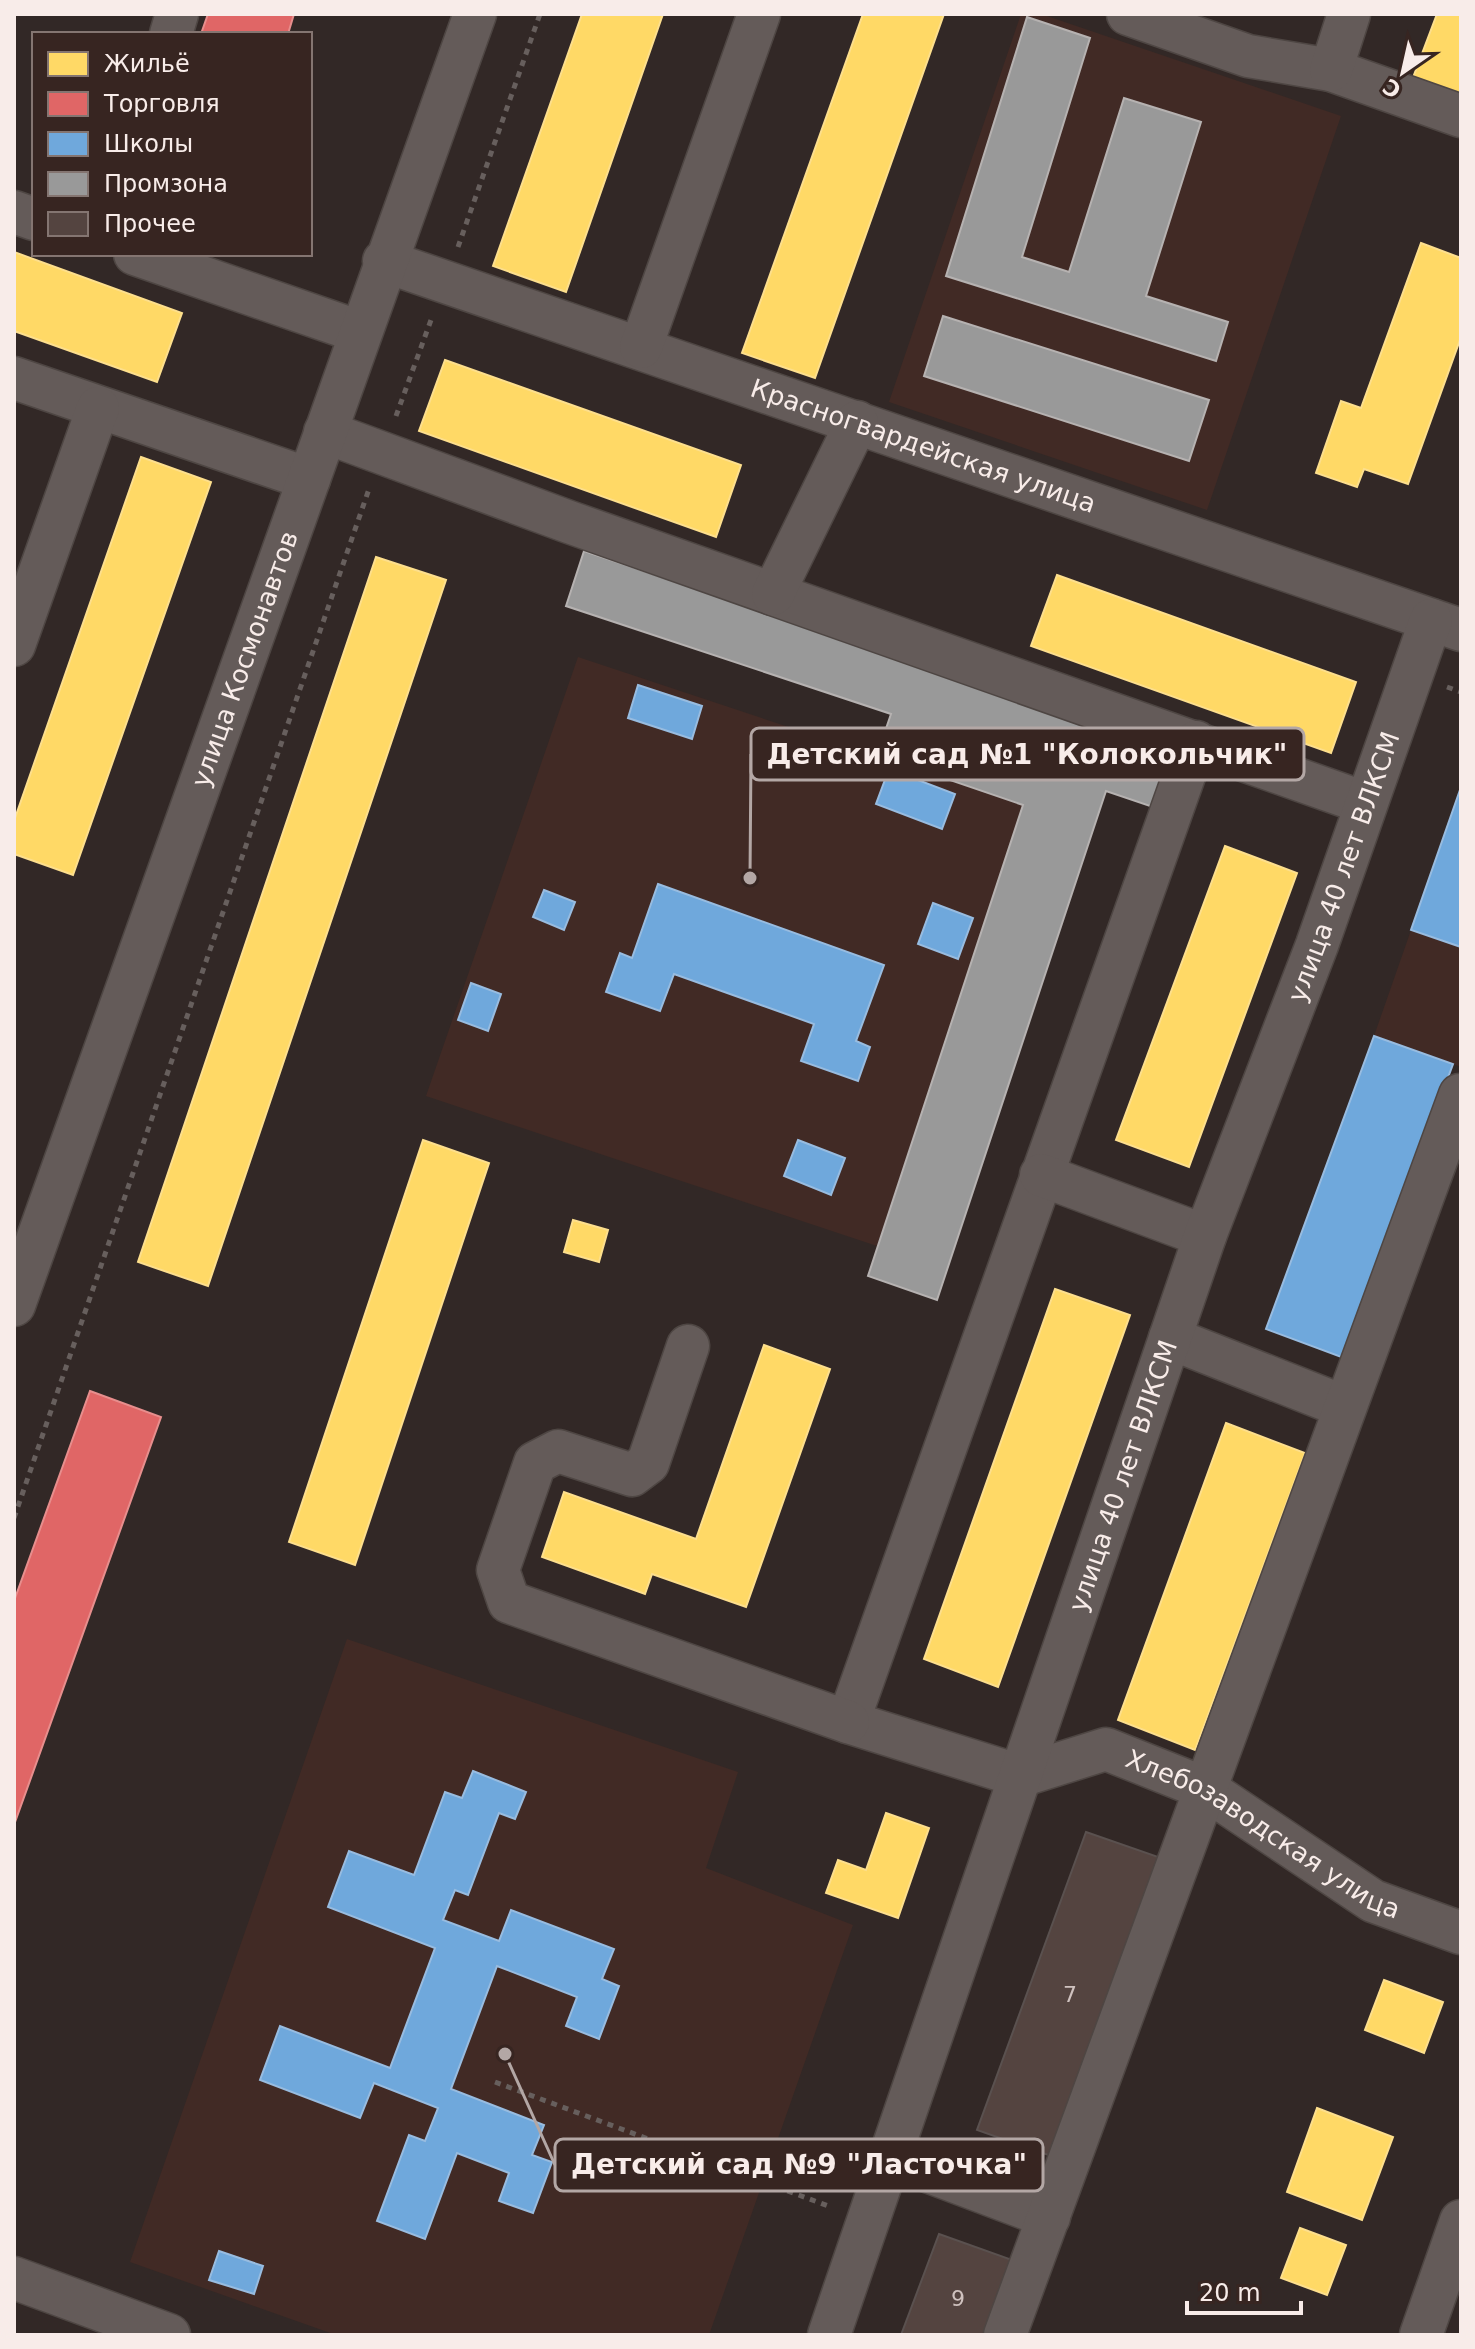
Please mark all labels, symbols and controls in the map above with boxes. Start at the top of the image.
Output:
legend [32,32,312,256]
north arrow [1363,32,1443,112]
text: Жильё [104,50,190,78]
text: С [1378,73,1406,103]
text: Торговля [103,90,220,118]
text: Школы [104,130,193,158]
text: Промзона [104,170,228,198]
text: Прочее [104,210,196,238]
street label: Красногвардейская улица [747,373,1100,519]
street label: улица Космонавтов [185,527,304,791]
callout: Детский сад №1 "Колокольчик" [751,728,1304,780]
street label: улица 40 лет ВЛКСМ [1282,728,1406,1006]
text: Детский сад №1 "Колокольчик" [767,738,1287,771]
street label: улица 40 лет ВЛКСМ [1063,1336,1183,1615]
street label: Хлебозаводская улица [1122,1743,1404,1925]
house number: 7 [1063,1982,1077,2007]
callout: Детский сад №9 "Ласточка" [555,2139,1043,2191]
text: Детский сад №9 "Ласточка" [571,2148,1027,2181]
scale bar [1187,2265,1301,2315]
text: 20 m [1199,2279,1261,2307]
house number: 9 [951,2286,965,2311]

